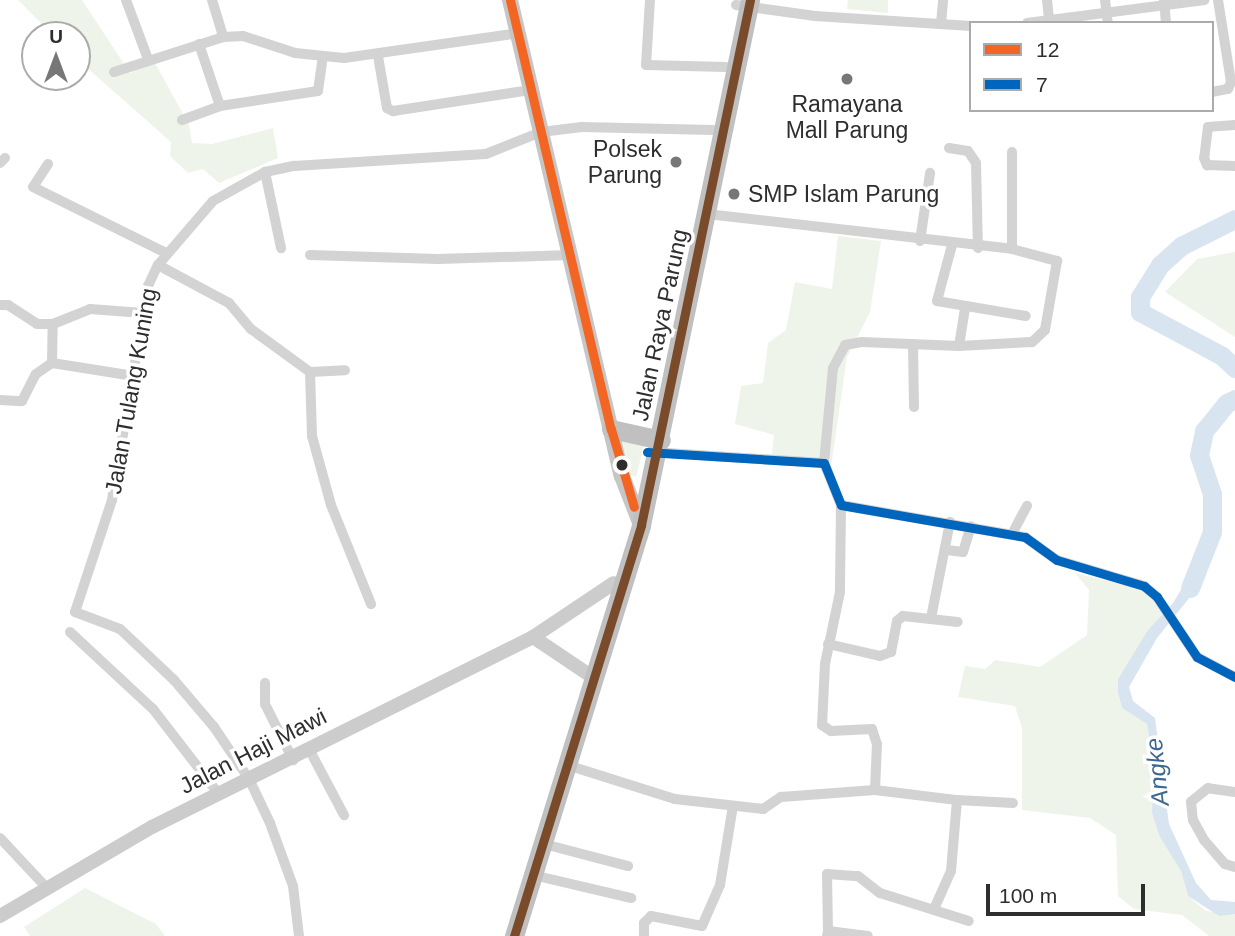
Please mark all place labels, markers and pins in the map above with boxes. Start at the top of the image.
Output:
marker: Ramayana Mall Parung [839,71,855,87]
place label: Ramayana Mall Parung [786,90,908,144]
place label: Polsek Parung [588,135,662,189]
marker: Polsek Parung [668,154,684,170]
place label: SMP Islam Parung [748,180,940,208]
marker: SMP Islam Parung [726,186,742,202]
unlabelled marker [615,458,629,472]

